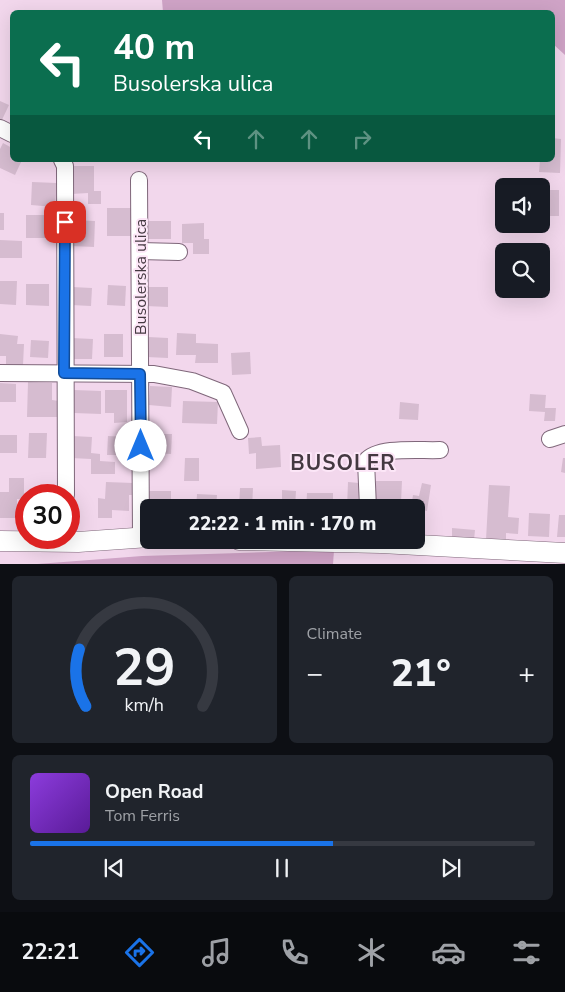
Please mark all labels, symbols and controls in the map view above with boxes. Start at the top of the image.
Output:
text: 40 m [113,24,195,71]
icon: left [30,30,95,95]
text: Busolerska ulica [113,69,273,99]
icon: left [189,125,217,153]
icon: ahead [242,125,270,153]
icon: ahead [295,125,323,153]
icon: right [348,125,376,153]
map controls [495,178,550,298]
button: sound [495,178,550,233]
pin [44,201,86,243]
icon: arrive [51,208,79,236]
street label: Busolerska ulica [130,219,152,335]
button: search [495,243,550,298]
position arrow [114,419,166,471]
district label: BUSOLER [290,449,396,477]
speed limit sign: 30 [15,484,80,549]
text: 22:22 · 1 min · 170 m [189,511,376,537]
text: Climate [307,623,362,645]
text: 29 [113,632,175,703]
text: 21° [391,648,451,699]
text: − [307,655,323,693]
text: + [518,655,535,693]
text: km/h [125,693,164,717]
text: Open Road [105,779,203,805]
text: Tom Ferris [105,805,180,827]
icon: previous [100,854,128,882]
icon: pause [268,854,296,882]
icon: next [437,854,465,882]
icon: directions [122,935,157,970]
icon: music [199,935,234,970]
icon: phone [277,935,312,970]
icon: climate [354,935,389,970]
icon: car [431,935,466,970]
icon: filters [509,935,544,970]
text: 22:21 [21,937,79,967]

